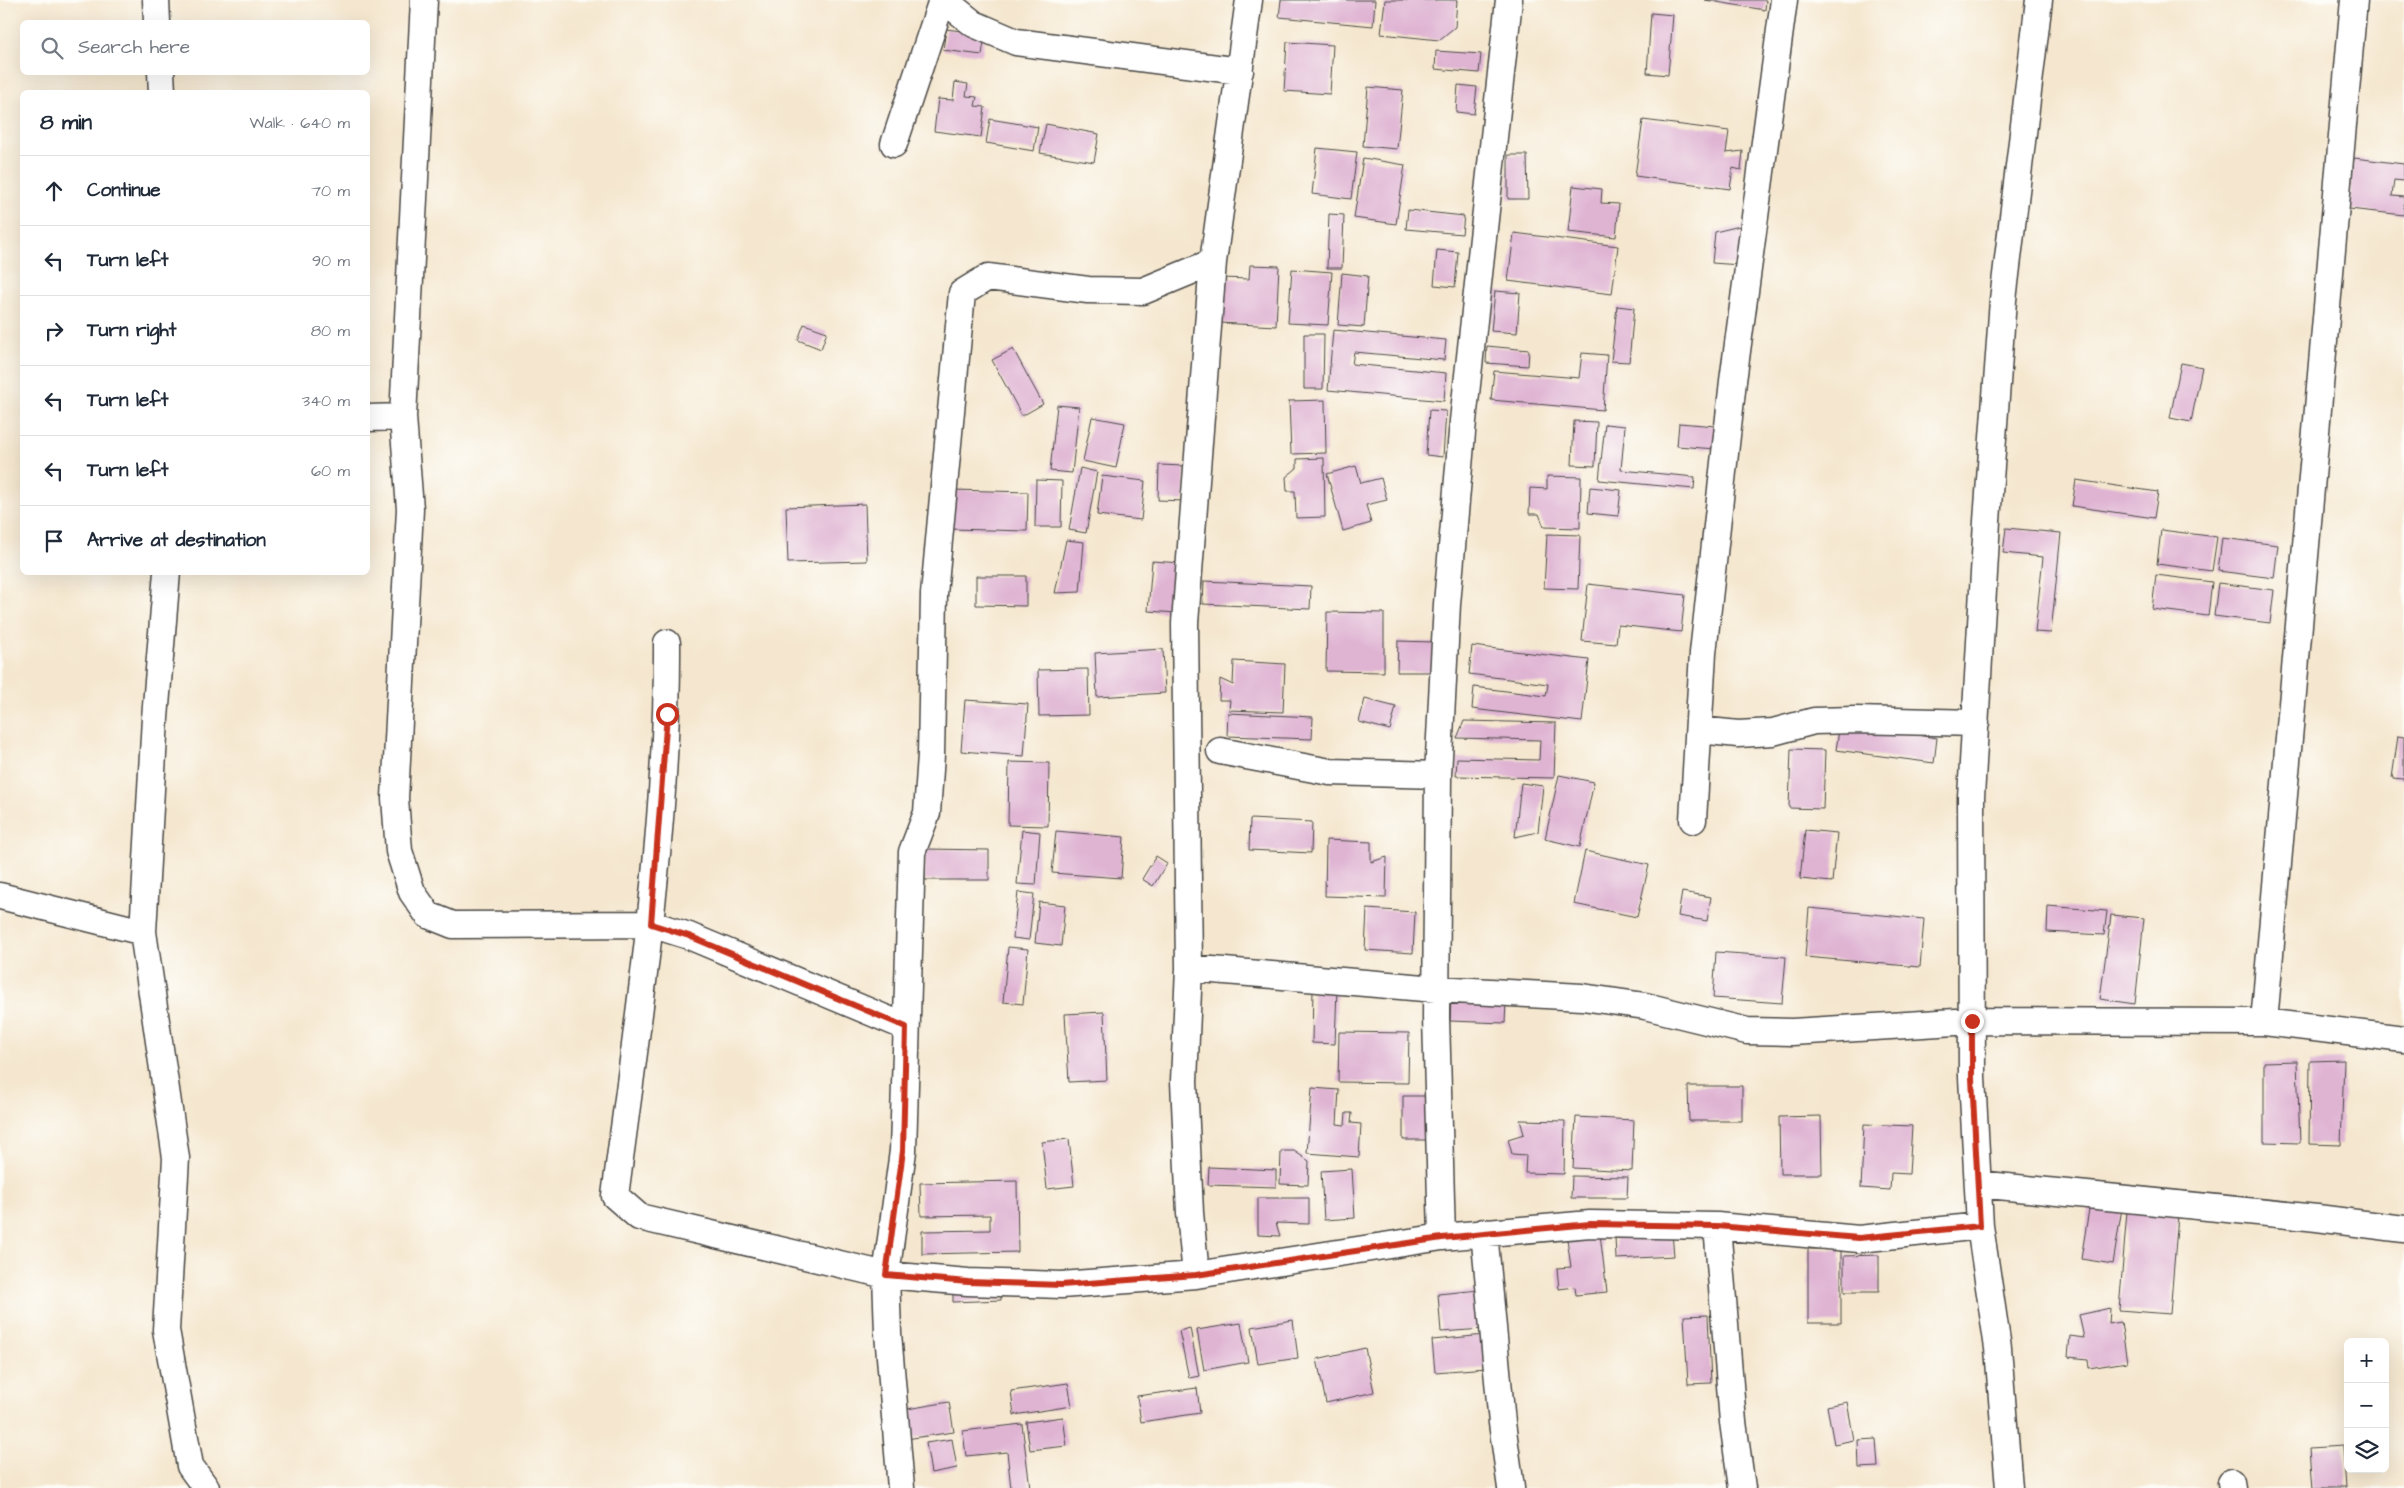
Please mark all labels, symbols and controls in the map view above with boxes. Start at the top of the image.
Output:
search box [20,20,370,75]
icon: search [38,34,66,62]
text: Search here [78,34,190,61]
text: 8 min [40,108,92,137]
text: Walk · 640 m [250,112,350,134]
icon: ahead [40,177,68,205]
text: Continue [87,177,161,204]
text: 70 m [311,180,350,202]
icon: left [40,247,68,275]
text: Turn left [87,247,168,274]
text: 90 m [312,250,350,272]
icon: right [40,317,68,345]
text: Turn right [87,317,176,344]
text: 80 m [311,320,350,342]
icon: left [40,387,68,415]
text: Turn left [87,387,168,414]
text: 340 m [302,390,350,412]
icon: left [40,457,68,485]
text: Turn left [87,457,168,484]
text: 60 m [311,460,350,482]
icon: arrive [40,527,68,555]
text: Arrive at destination [87,527,266,554]
route start [656,703,679,726]
route end [1961,1010,1984,1033]
map controls [2344,1338,2389,1473]
button: + [2344,1338,2389,1383]
button: − [2344,1383,2389,1428]
button: layers [2344,1428,2389,1473]

